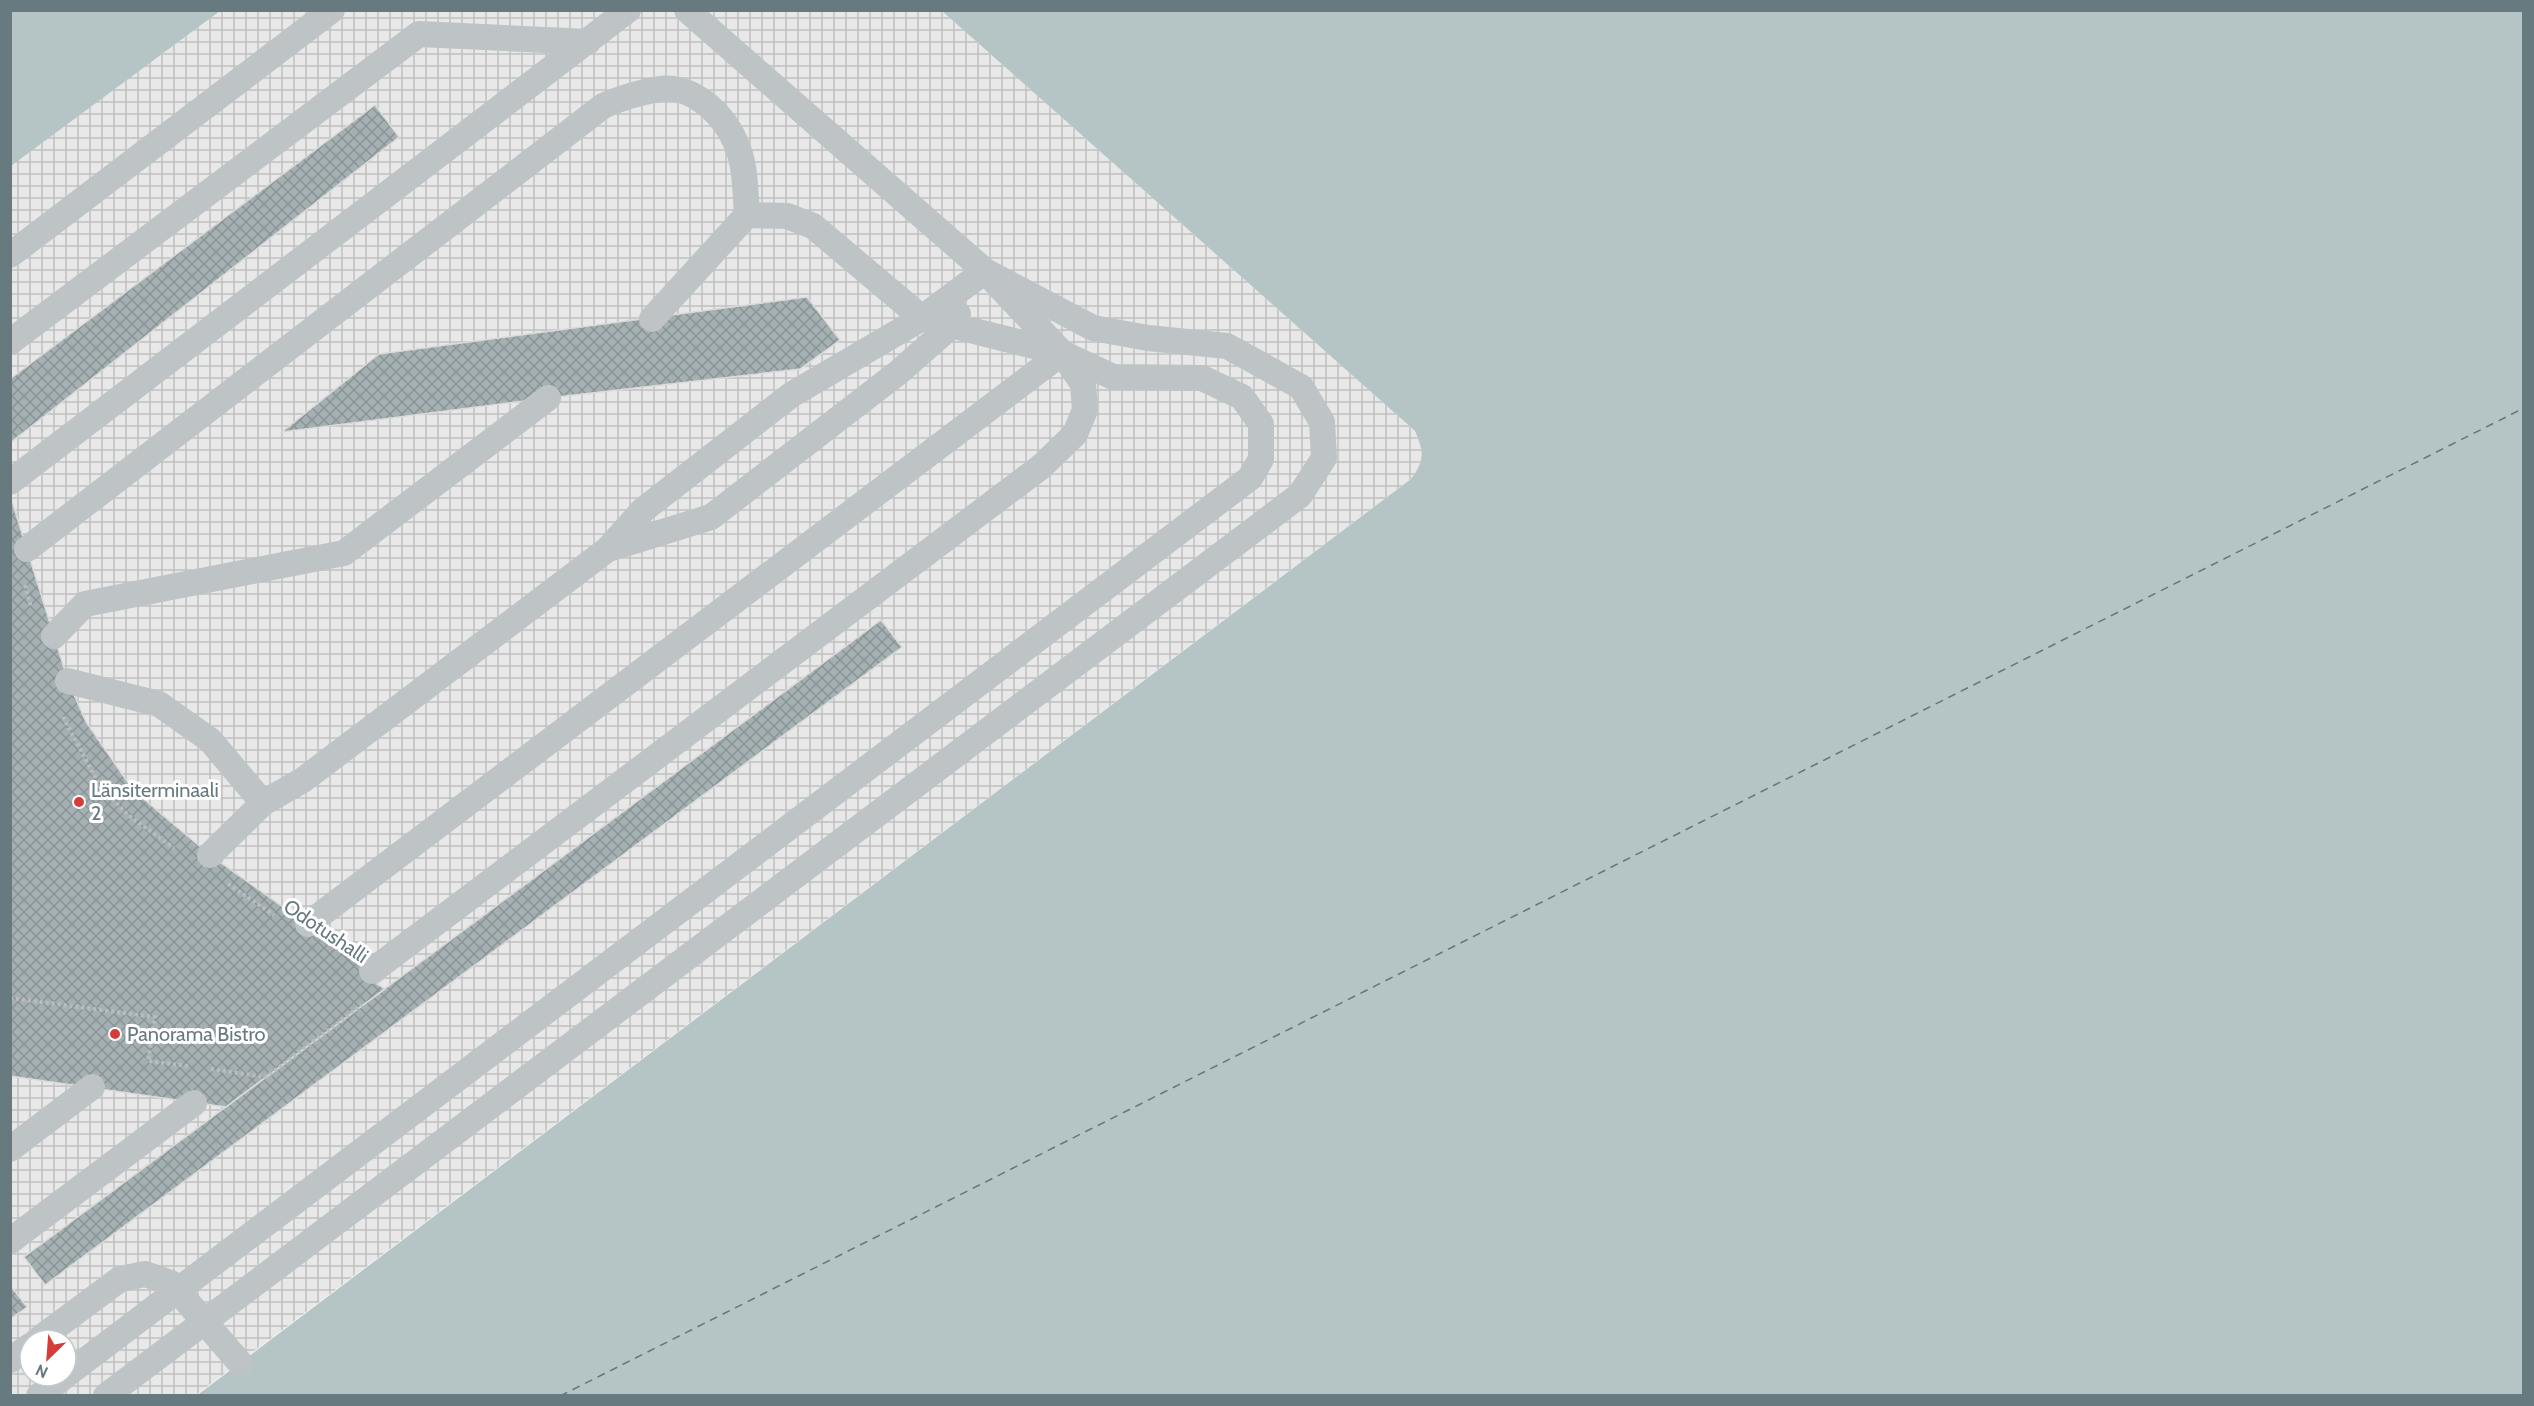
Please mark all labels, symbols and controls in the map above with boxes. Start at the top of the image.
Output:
place label: Länsiterminaali 2 [91,778,219,825]
marker: Länsiterminaali 2 [72,795,86,809]
street label: Odotushalli [279,894,373,968]
place label: Panorama Bistro [127,1022,266,1046]
marker: Panorama Bistro [108,1027,122,1041]
north arrow [18,1328,78,1388]
text: N [33,1360,51,1382]

